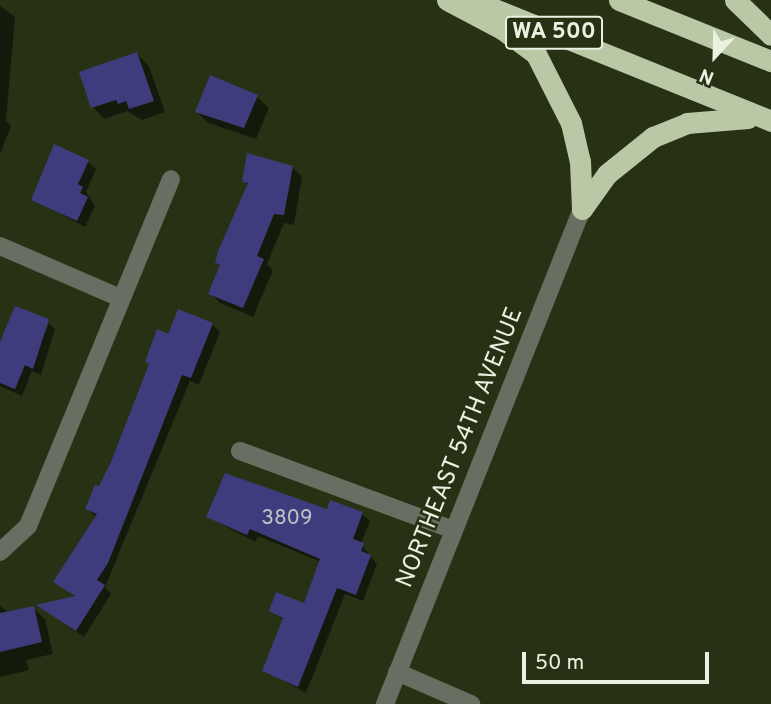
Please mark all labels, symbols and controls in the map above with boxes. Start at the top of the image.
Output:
road number: WA 500 [503,14,605,52]
north arrow [680,21,750,91]
text: N [696,62,718,89]
street label: NORTHEAST 54TH AVENUE [391,303,531,593]
house number: 3809 [261,506,313,532]
scale bar [526,638,713,682]
text: 50 m [535,650,584,677]

